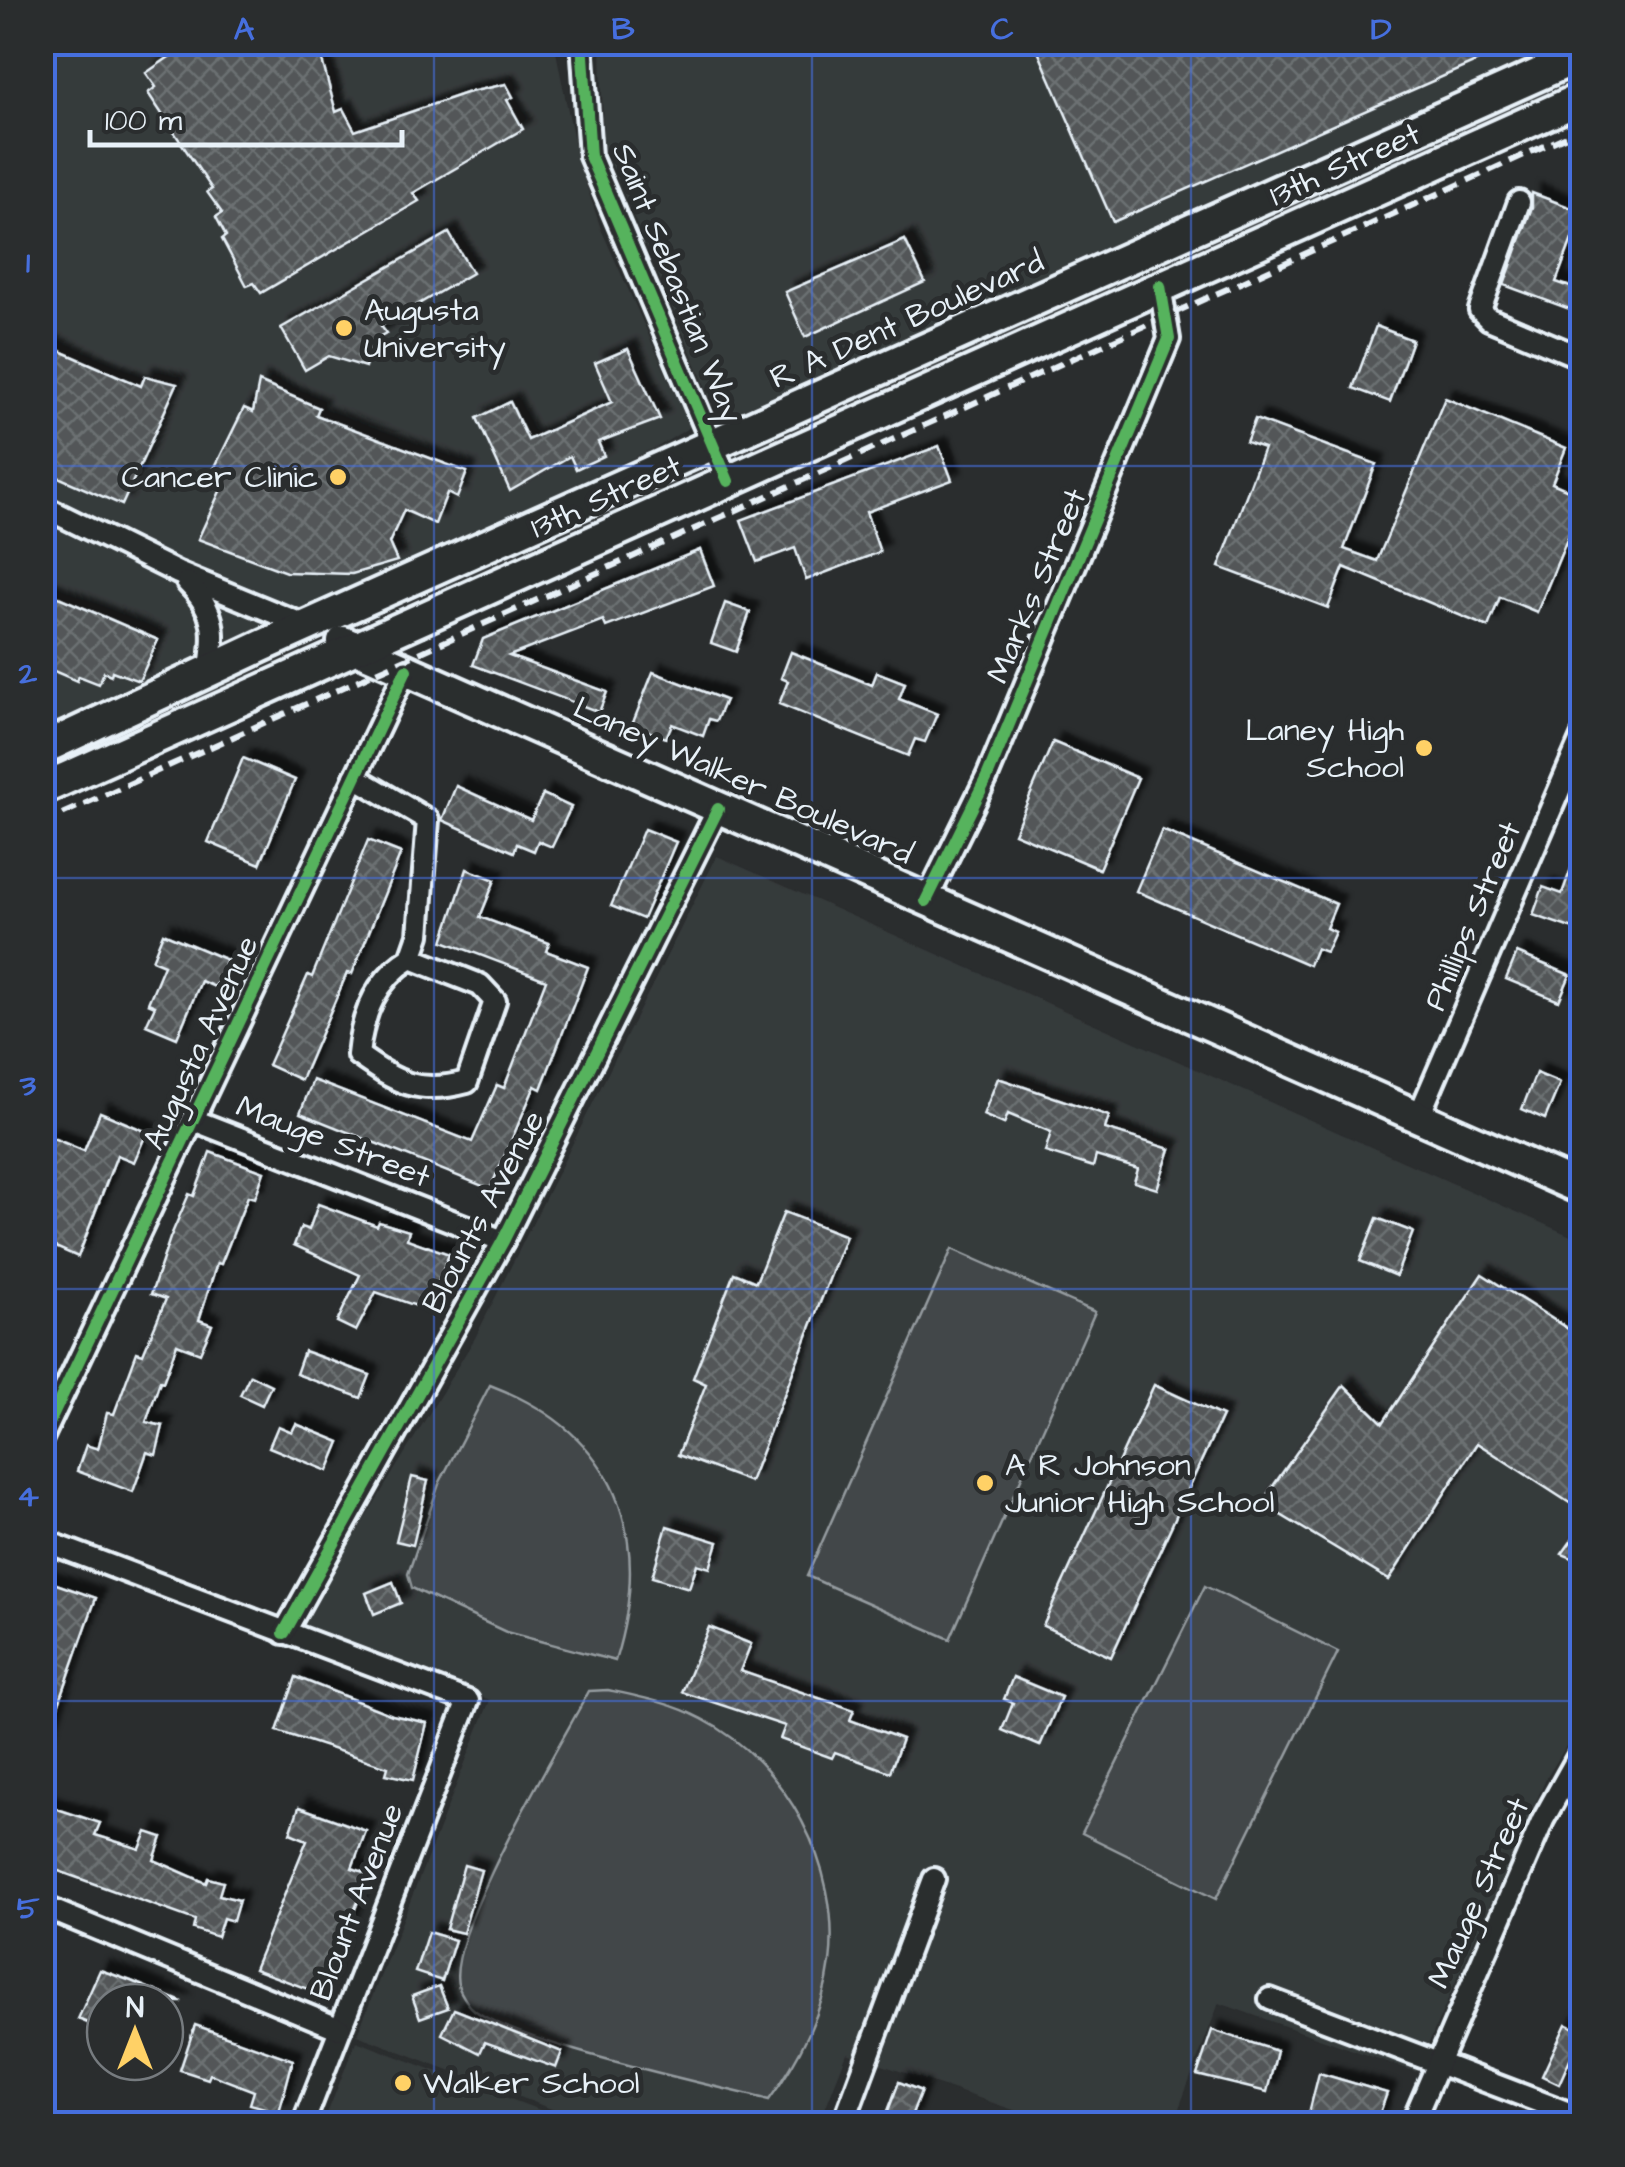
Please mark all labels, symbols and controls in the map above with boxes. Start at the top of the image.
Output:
text: A [234,7,255,52]
text: B [612,7,635,52]
text: C [991,7,1014,52]
text: D [1371,7,1392,52]
scale bar [90,85,402,147]
text: 100 m [105,100,183,142]
street label: 13th Street [1262,112,1428,218]
street label: Saint Sebastian Way [600,136,754,430]
street label: R A Dent Boulevard [763,239,1051,401]
text: 1 [26,240,30,285]
place label: Augusta University [364,288,506,370]
marker: Augusta University [333,317,355,339]
street label: 13th Street [523,444,689,550]
place label: Cancer Clinic [121,455,318,500]
marker: Cancer Clinic [327,466,349,488]
street label: Marks Street [976,482,1098,690]
text: 2 [18,651,38,696]
street label: Laney Walker Boulevard [566,686,920,876]
place label: Laney High School [1245,708,1404,790]
marker: Laney High School [1413,737,1435,759]
street label: Phillips Street [1413,814,1533,1017]
street label: Augusta Avenue [132,929,270,1157]
text: 3 [19,1063,37,1108]
street label: Mauge Street [230,1084,437,1200]
street label: Blounts Avenue [412,1103,556,1321]
place label: A R Johnson Junior High School [1005,1443,1275,1525]
marker: A R Johnson Junior High School [974,1472,996,1494]
text: 4 [17,1474,39,1519]
street label: Mauge Street [1417,1790,1541,1995]
street label: Blount Avenue [299,1797,415,2007]
text: 5 [17,1886,40,1931]
north arrow [85,1982,185,2082]
text: N [126,1989,144,2028]
place label: Walker School [423,2061,640,2106]
marker: Walker School [392,2072,414,2094]

